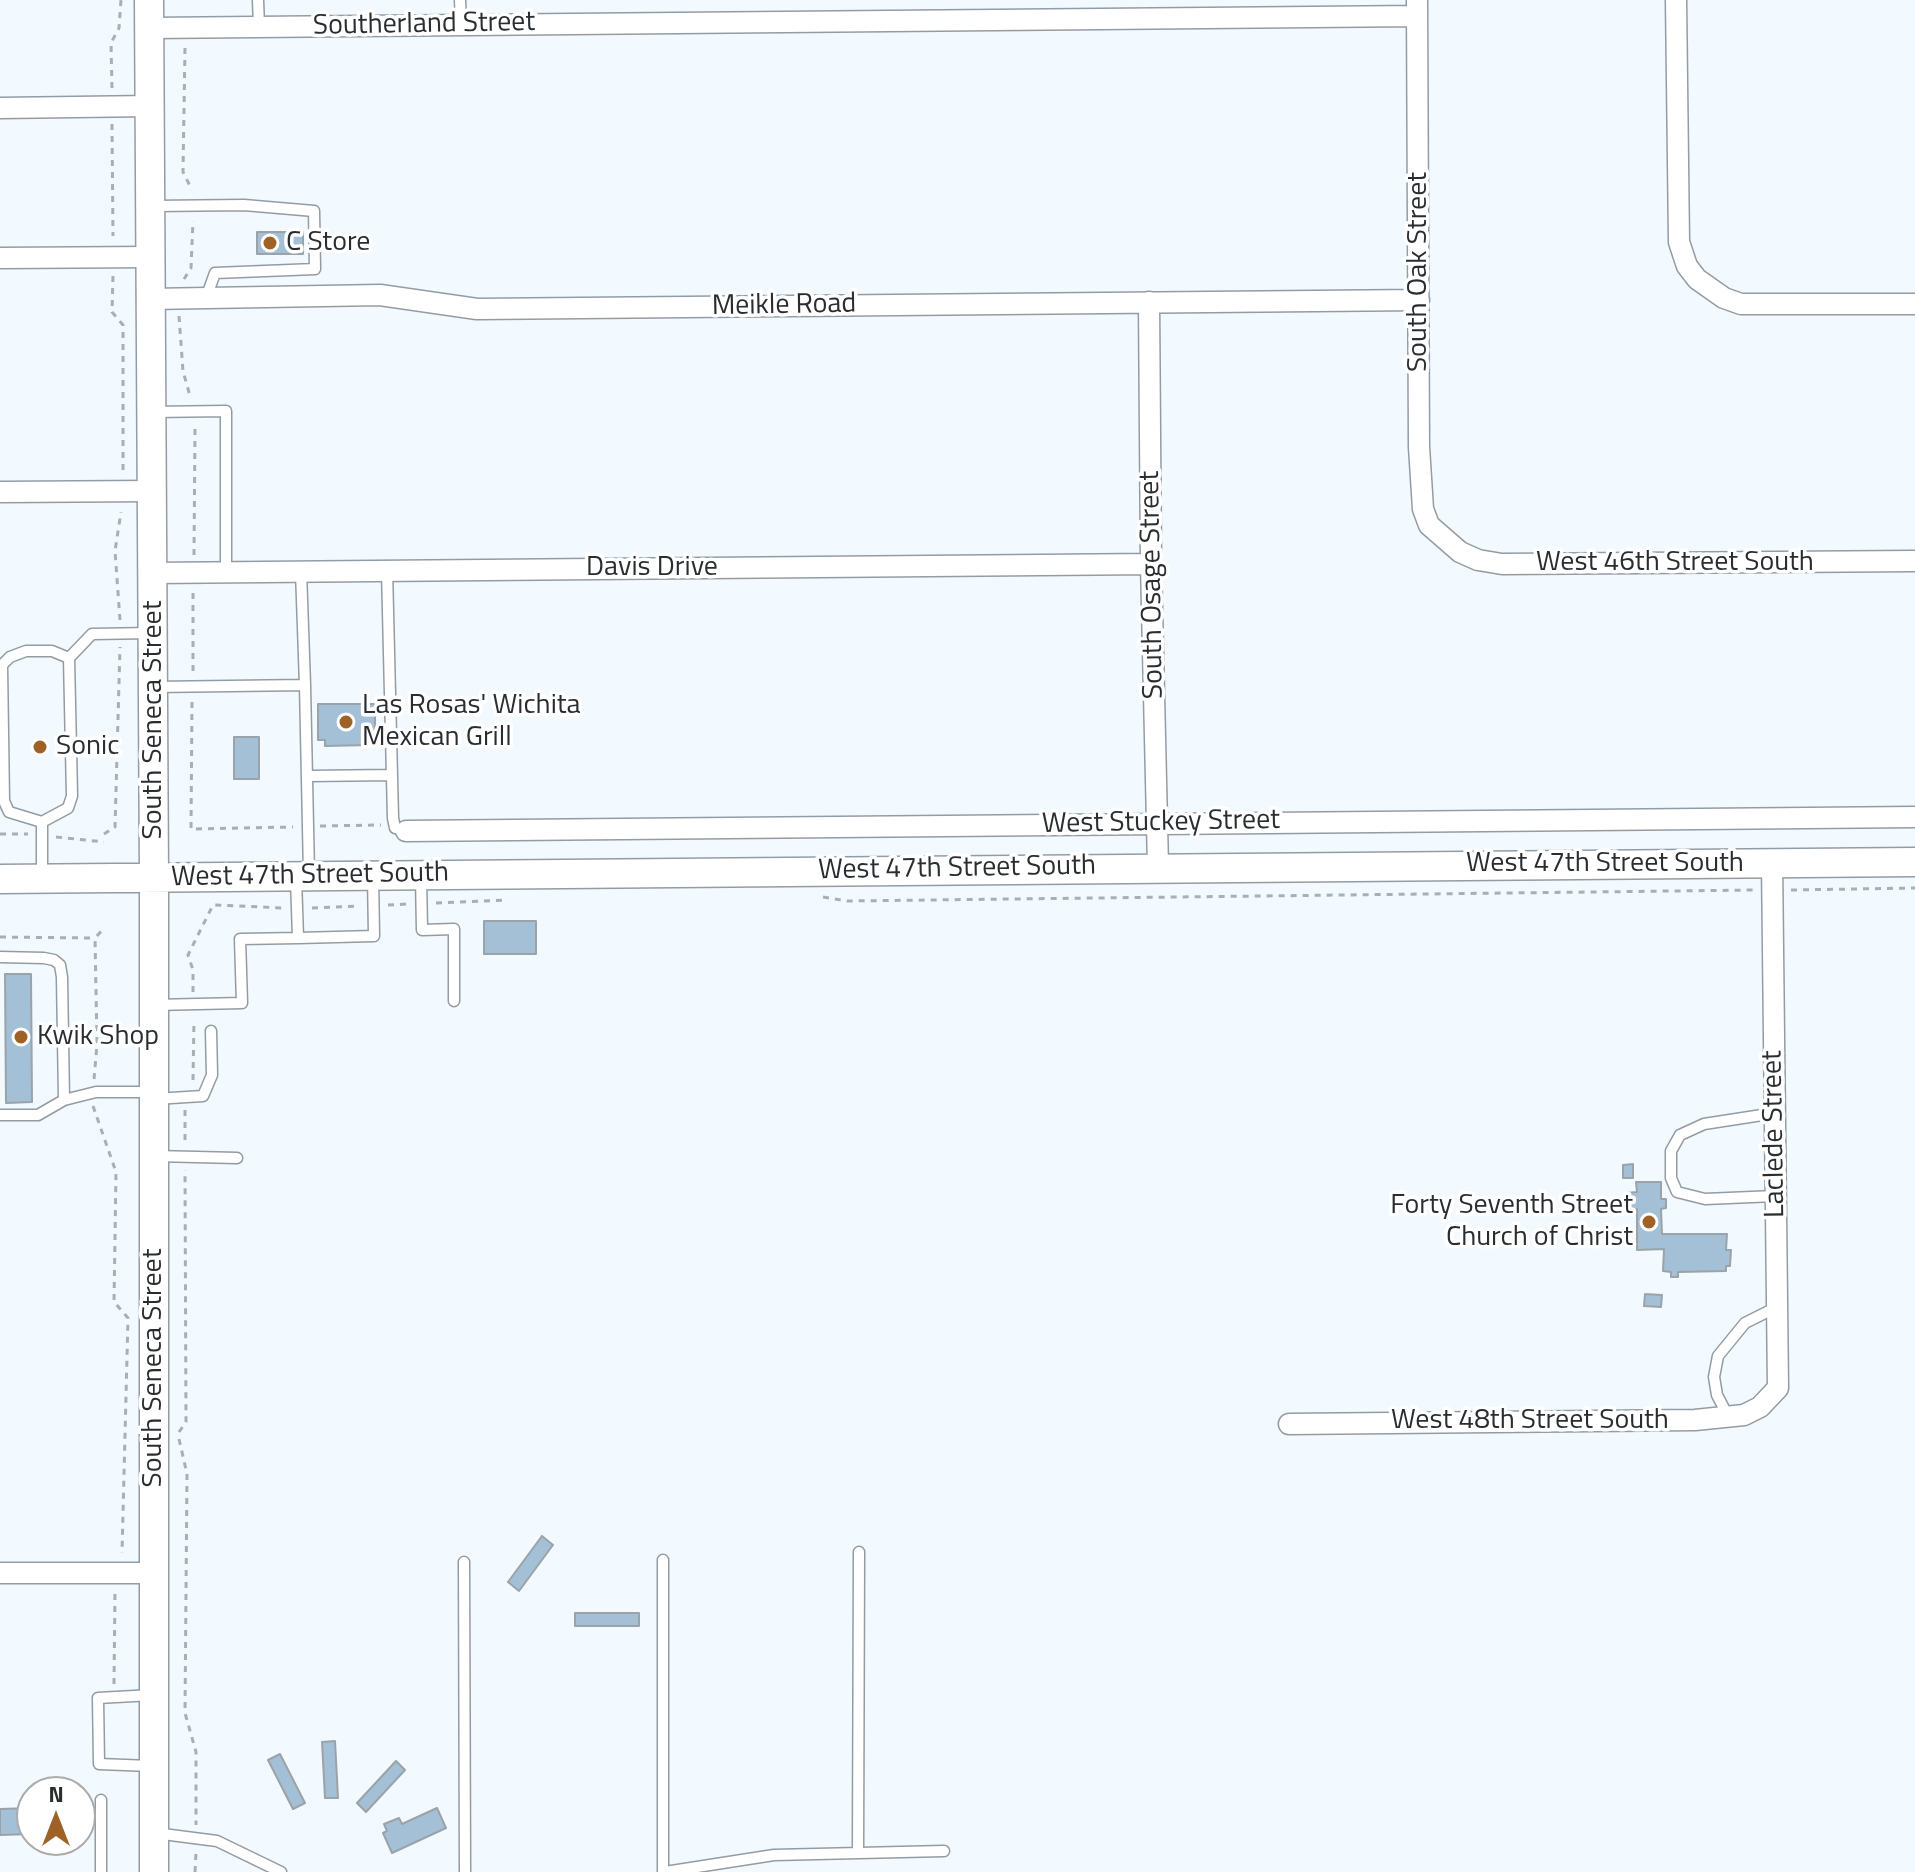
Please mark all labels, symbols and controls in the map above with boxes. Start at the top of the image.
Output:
street label: Southerland Street [313,6,535,44]
street label: South Oak Street [1402,172,1436,372]
place label: C Store [286,226,370,260]
marker: C Store [261,234,279,252]
street label: Meikle Road [711,288,857,324]
street label: South Osage Street [1134,471,1172,699]
street label: West 46th Street South [1536,546,1814,580]
street label: Davis Drive [586,551,718,585]
street label: South Seneca Street [137,601,171,839]
place label: Las Rosas' Wichita Mexican Grill [362,689,581,755]
marker: Las Rosas' Wichita Mexican Grill [337,713,355,731]
place label: Sonic [56,730,119,764]
marker: Sonic [31,738,49,756]
street label: West Stuckey Street [1042,804,1280,842]
street label: West 47th Street South [1466,847,1744,881]
street label: West 47th Street South [818,850,1096,888]
street label: West 47th Street South [171,857,449,895]
place label: Kwik Shop [37,1020,159,1054]
marker: Kwik Shop [12,1028,30,1046]
street label: Laclede Street [1757,1050,1793,1218]
place label: Forty Seventh Street Church of Christ [1390,1189,1633,1255]
marker: Forty Seventh Street Church of Christ [1640,1213,1658,1231]
street label: South Seneca Street [137,1249,171,1487]
street label: West 48th Street South [1391,1404,1669,1438]
north arrow [16,1776,96,1856]
text: N [48,1777,64,1811]

